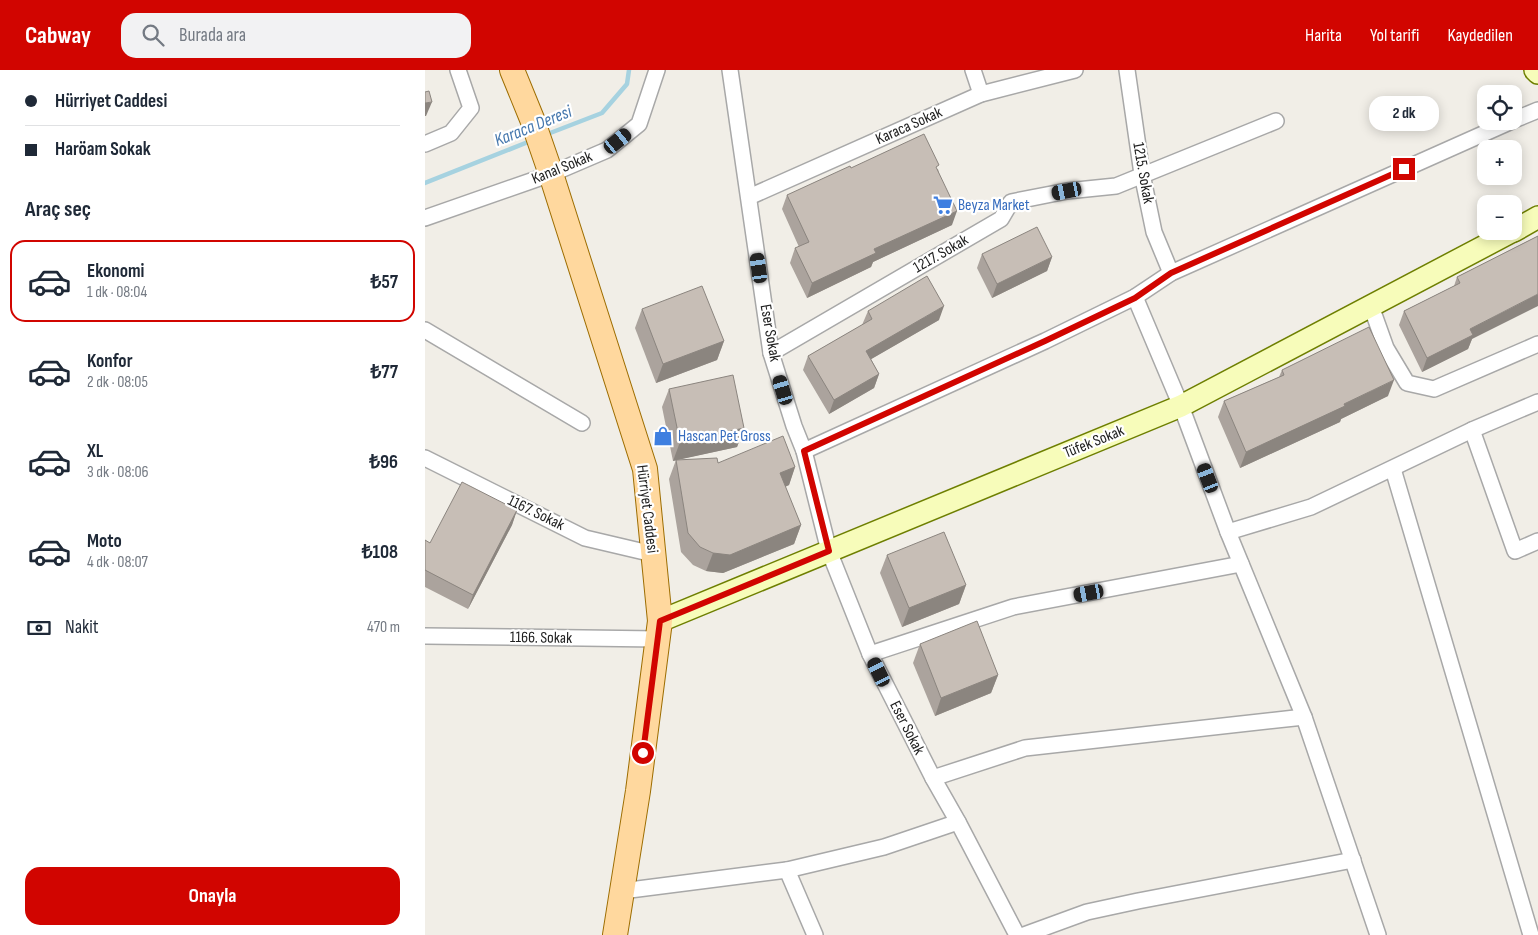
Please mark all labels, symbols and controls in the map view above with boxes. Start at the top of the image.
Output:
search box [121,13,471,58]
text: Cabway [25,21,91,50]
icon: search [139,21,167,49]
text: Burada ara [179,24,246,47]
text: Harita [1305,25,1342,46]
text: Yol tarifi [1370,25,1419,46]
text: Kaydedilen [1447,25,1513,46]
map controls [1477,85,1522,240]
button: locate [1477,85,1522,130]
text: Hürriyet Caddesi [55,90,167,113]
callout: 2 dk [1369,97,1439,132]
water label: Karaca Deresi [491,101,575,151]
street label: Karaca Sokak [873,103,945,149]
text: 2 dk [1392,104,1416,123]
car [601,126,634,156]
text: Haröam Sokak [55,138,151,161]
button: + [1477,140,1522,185]
street label: 1215. Sokak [1128,141,1158,205]
street label: Kanal Sokak [529,147,595,189]
route end [1393,158,1415,180]
car [1050,181,1083,201]
supermarket icon: Beyza Market [932,194,954,216]
button: − [1477,195,1522,240]
text: Araç seç [25,196,91,223]
place label: Beyza Market [958,196,1030,215]
street label: 1217. Sokak [910,231,972,277]
car [749,252,768,284]
icon: car [27,259,72,304]
text: Ekonomi [87,260,144,283]
text: ₺57 [371,271,398,294]
text: 1 dk · 08:04 [87,283,147,302]
street label: Eser Sokak [756,303,784,363]
icon: car [27,349,72,394]
text: Konfor [87,350,133,373]
text: ₺77 [370,361,398,384]
text: 2 dk · 08:05 [87,373,148,392]
car [771,373,794,407]
street label: Tüfek Sokak [1061,421,1127,463]
shop icon: Hascan Pet Gross [652,425,674,447]
place label: Hascan Pet Gross [678,427,771,446]
icon: car [27,439,72,484]
text: XL [87,440,103,463]
text: ₺96 [369,451,398,474]
car [1195,461,1220,495]
text: 3 dk · 08:06 [87,463,149,482]
street label: Hürriyet Caddesi [632,464,662,554]
street label: 1167. Sokak [505,491,567,535]
icon: car [27,529,72,574]
text: Moto [87,530,122,553]
text: ₺108 [362,541,398,564]
text: 4 dk · 08:07 [87,553,148,572]
car [1072,583,1105,603]
icon: cash [25,614,53,642]
text: Nakit [65,616,99,639]
text: 470 m [367,618,400,637]
street label: 1166. Sokak [510,628,572,648]
car [865,655,892,689]
street label: Eser Sokak [885,698,929,758]
route start [632,742,654,764]
button: Onayla [25,867,400,925]

